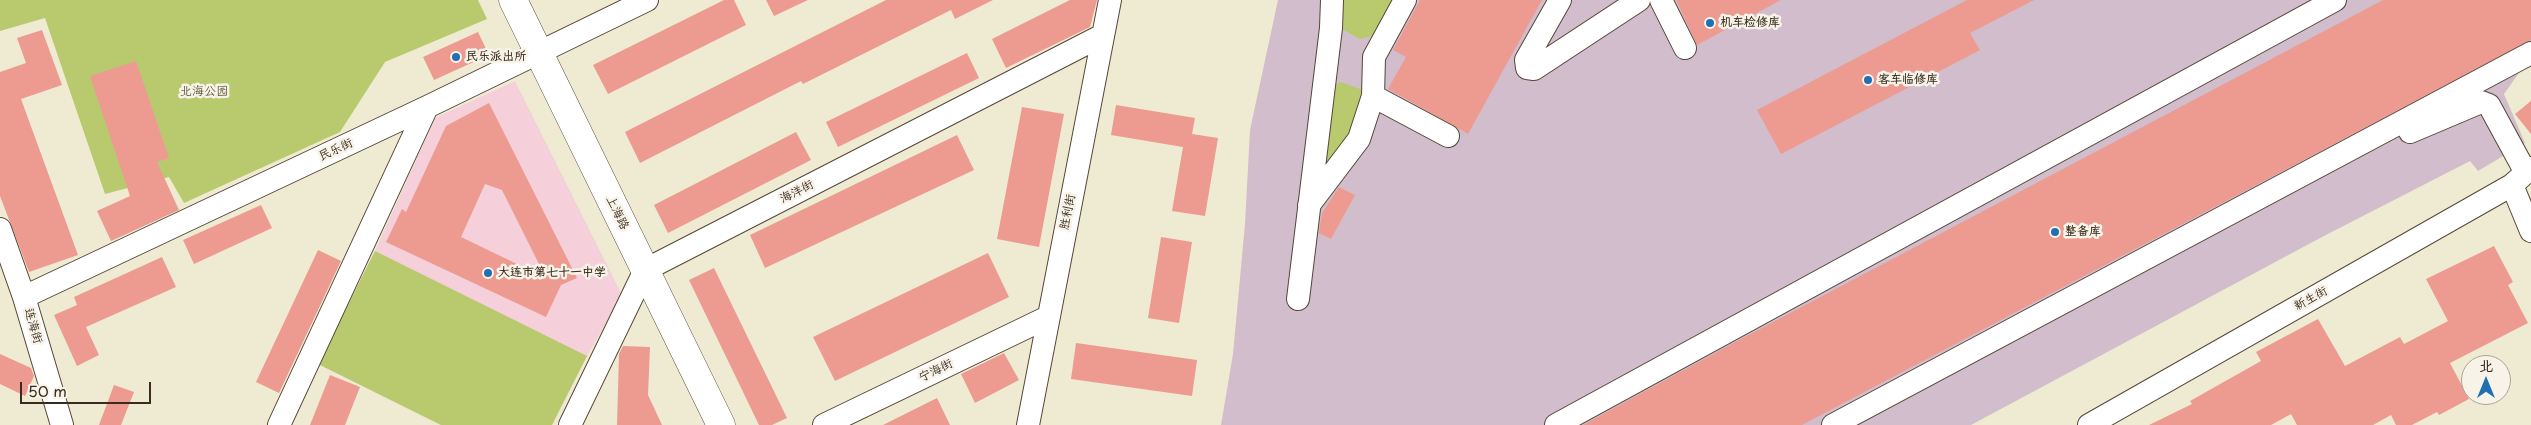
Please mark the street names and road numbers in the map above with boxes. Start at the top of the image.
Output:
street label: 民乐街 [317,136,355,164]
street label: 海洋街 [778,177,816,207]
street label: 胜利街 [1057,193,1079,231]
street label: 上海路 [603,194,631,232]
street label: 新生街 [2292,284,2330,314]
street label: 连海街 [21,307,45,345]
street label: 宁海街 [917,357,955,385]

